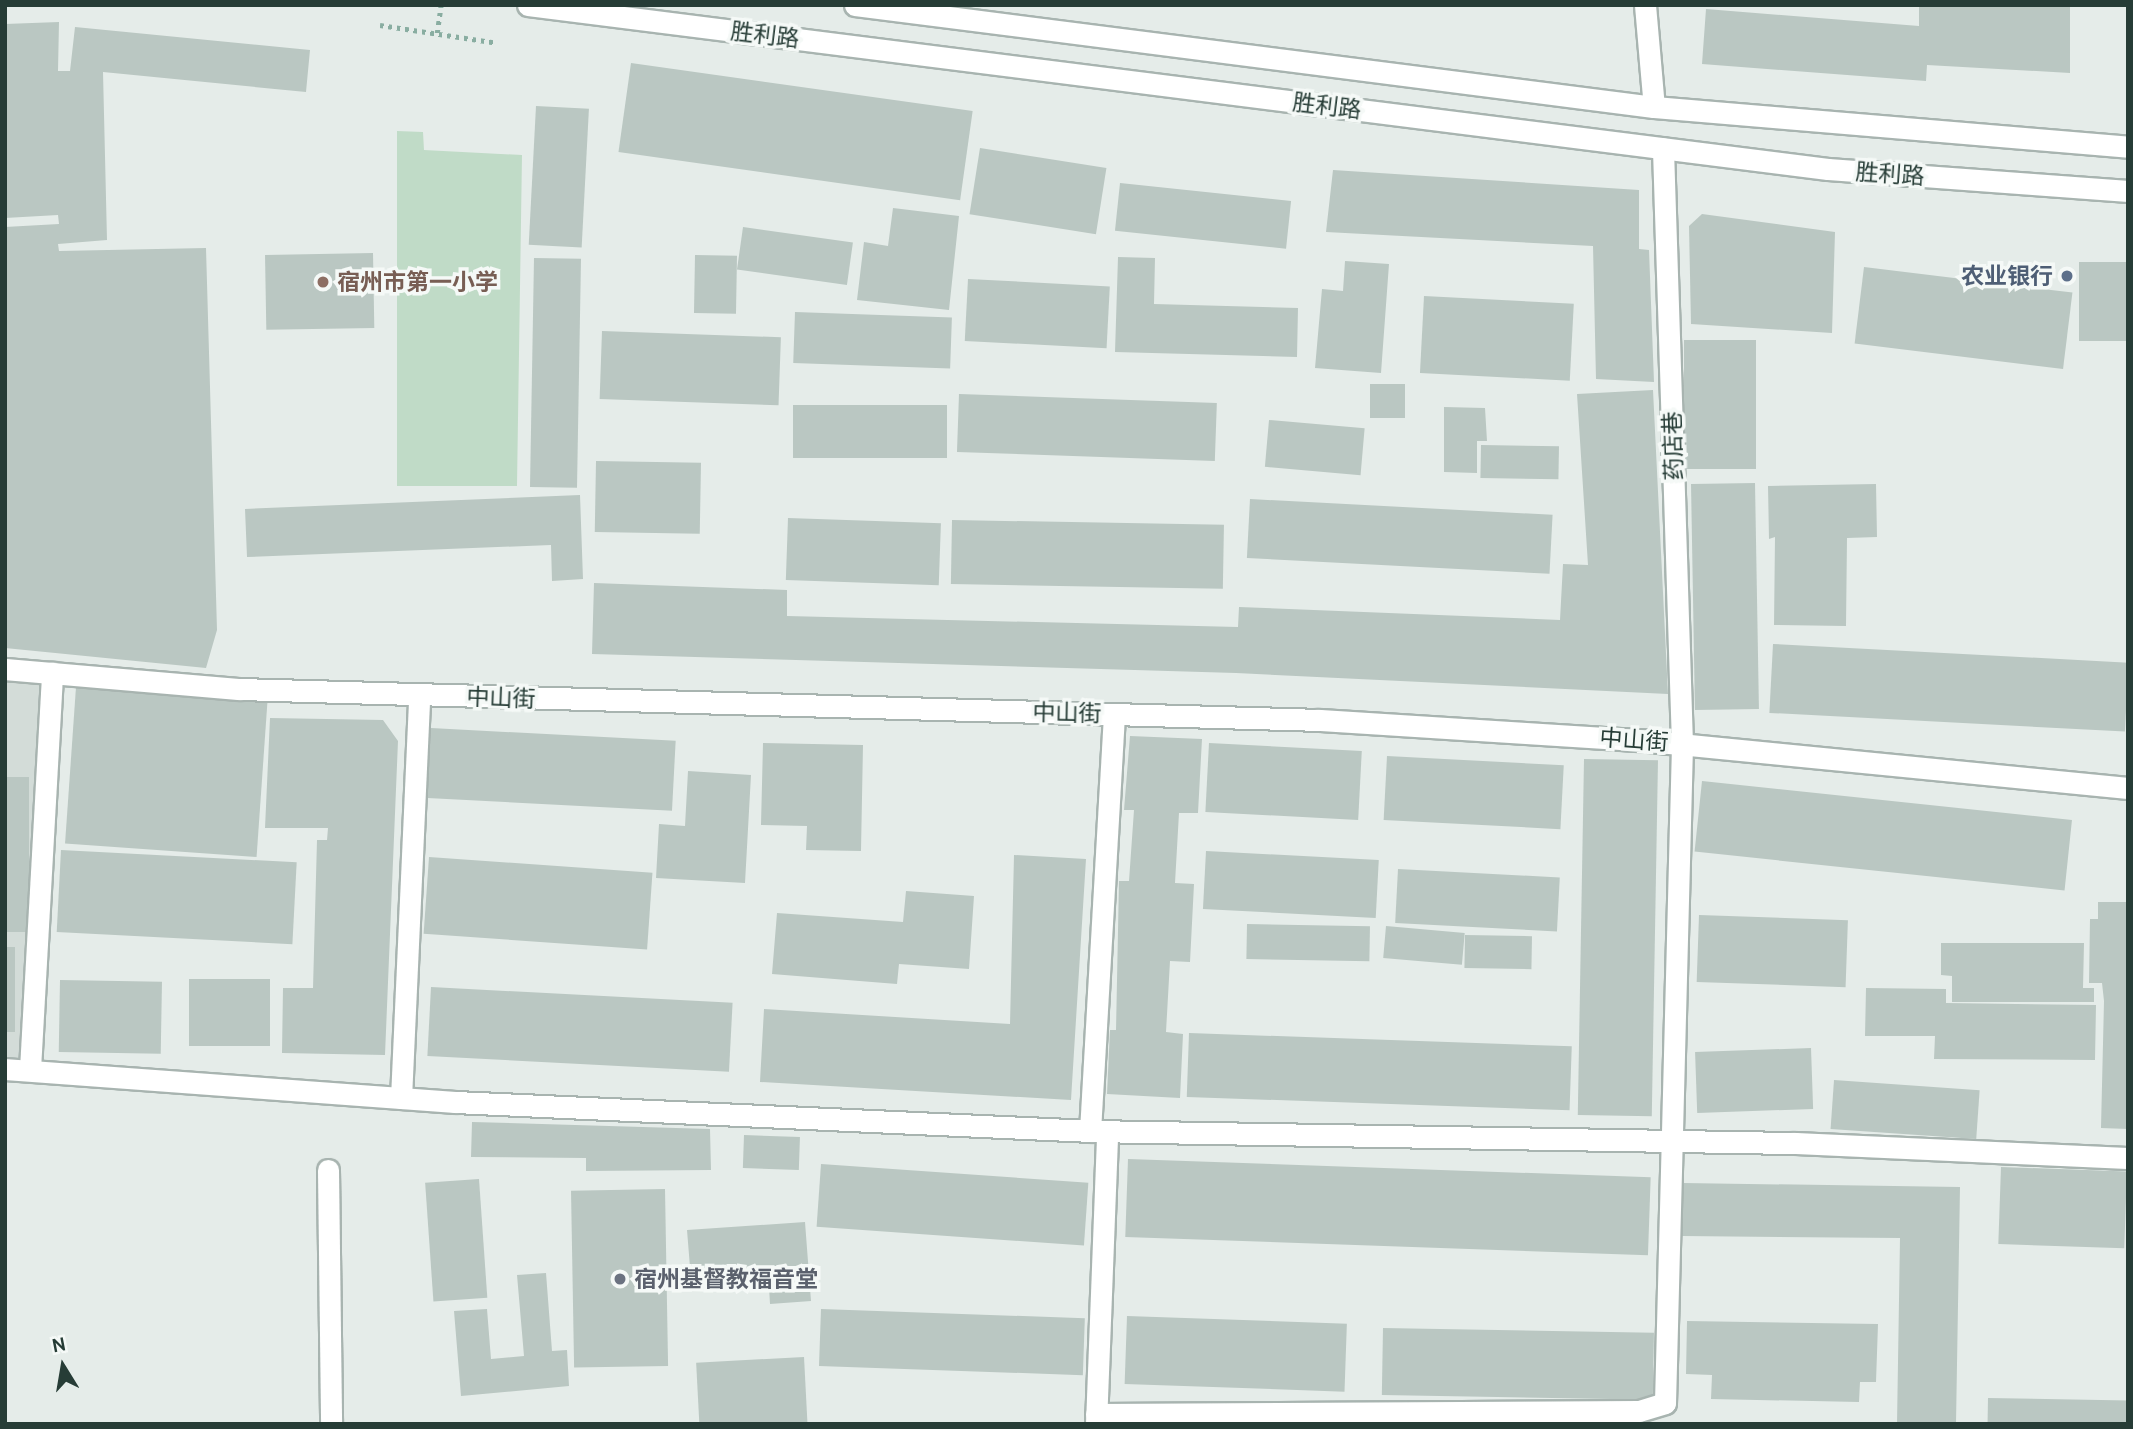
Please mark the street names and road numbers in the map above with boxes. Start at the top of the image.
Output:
street label: 胜利路 [729,17,801,53]
street label: 胜利路 [1291,88,1363,124]
street label: 胜利路 [1855,158,1925,190]
street label: 药店巷 [1658,411,1688,481]
street label: 中山街 [466,683,536,713]
street label: 中山街 [1032,699,1102,727]
street label: 中山街 [1599,724,1669,756]

